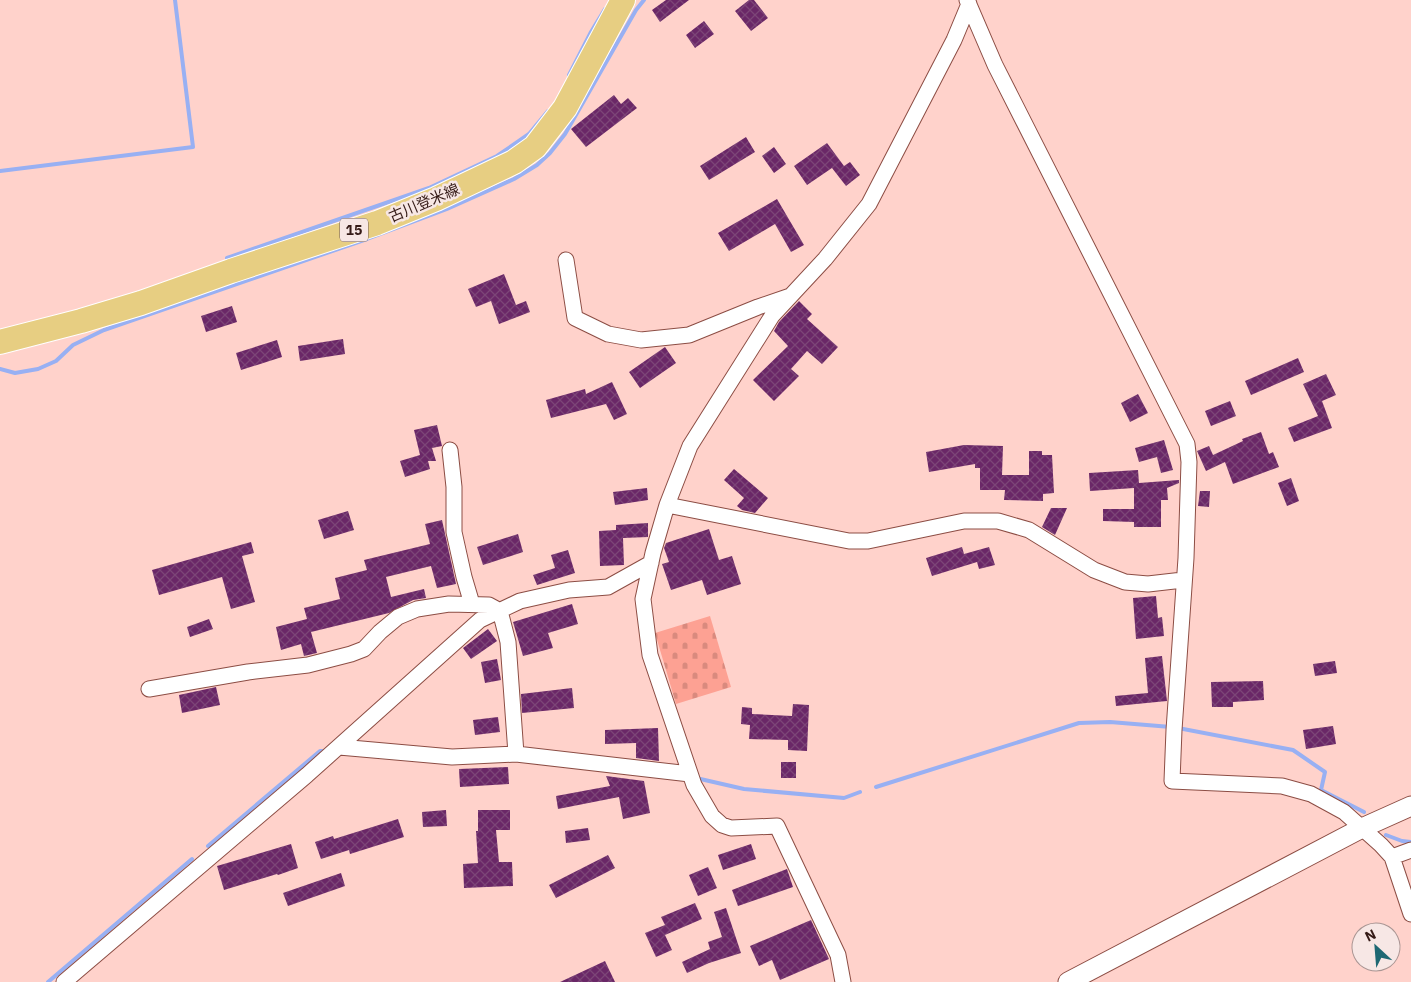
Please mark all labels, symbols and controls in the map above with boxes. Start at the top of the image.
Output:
street label: 古川登米線 [386,179,462,226]
road number: 15 [340,218,368,242]
north arrow [1351,922,1401,972]
text: N [1362,925,1379,946]

